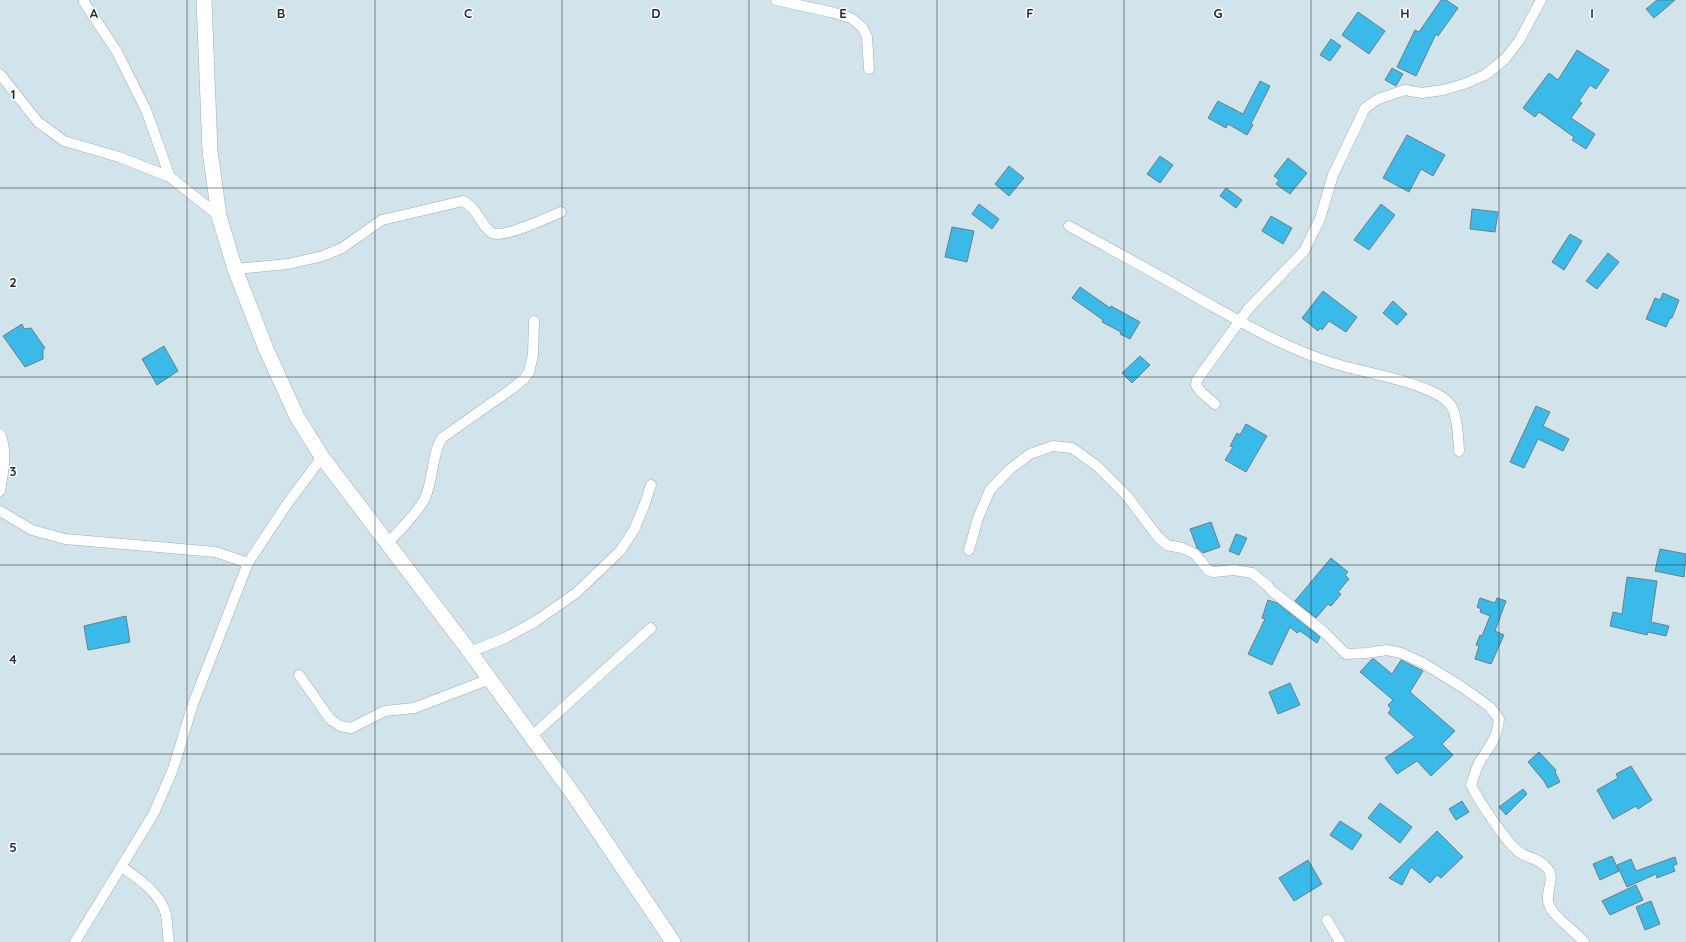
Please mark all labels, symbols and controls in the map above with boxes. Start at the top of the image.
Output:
text: A [90,5,99,21]
text: B [277,5,285,21]
text: C [464,5,472,21]
text: D [651,5,661,21]
text: E [839,5,847,21]
text: F [1026,5,1034,21]
text: G [1213,5,1223,21]
text: H [1400,5,1410,21]
text: I [1590,5,1594,21]
text: 1 [10,86,16,102]
text: 2 [9,274,17,290]
text: 3 [10,463,17,479]
text: 4 [9,651,17,667]
text: 5 [9,839,17,855]

